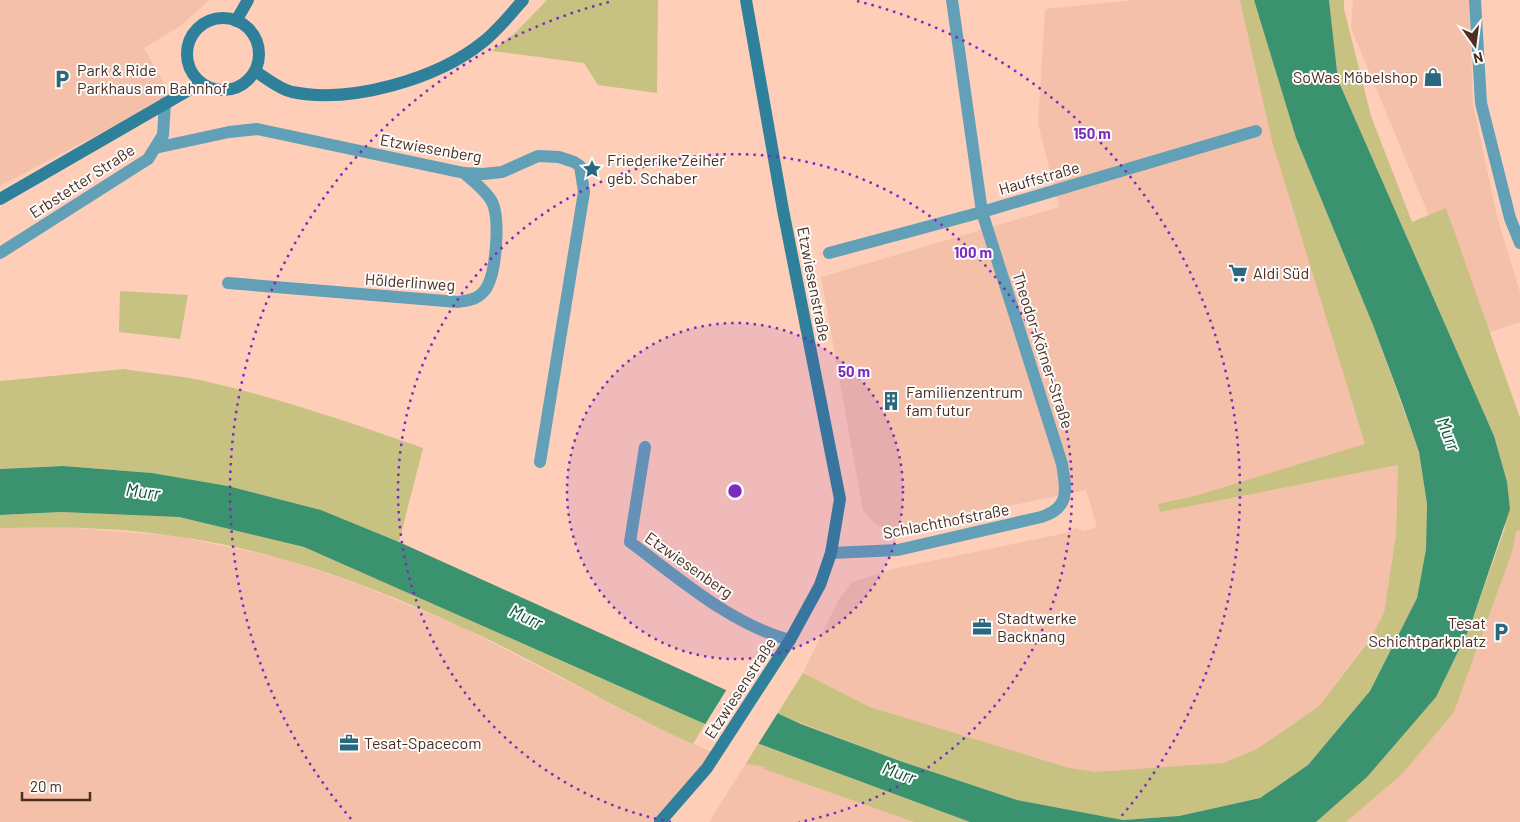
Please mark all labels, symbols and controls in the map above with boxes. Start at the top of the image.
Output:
north arrow [1450,20,1500,70]
text: N [1472,49,1485,67]
place label: Park & Ride Parkhaus am Bahnhof [77,60,228,97]
shop icon: SoWas Möbelshop [1422,66,1444,88]
place label: SoWas Möbelshop [1293,67,1418,86]
parking icon: Park & Ride Parkhaus am Bahnhof [51,68,73,90]
text: 150 m [1073,124,1111,142]
street label: Etzwiesenberg [379,129,483,166]
street label: Erbstetter Straße [26,140,138,222]
place label: Friederike Zeiher geb. Schaber [607,150,725,187]
street label: Hauffstraße [996,157,1081,198]
place icon: Friederike Zeiher geb. Schaber [581,158,603,180]
street label: Etzwiesenstraße [794,225,835,343]
text: 100 m [954,243,992,261]
supermarket icon: Aldi Süd [1227,262,1249,284]
place label: Aldi Süd [1253,263,1309,282]
street label: Hölderlinweg [364,269,456,294]
street label: Theodor-Körner-Straße [1009,269,1078,431]
text: 50 m [838,362,870,380]
place label: Familienzentrum fam futur [906,382,1023,419]
building icon: Familienzentrum fam futur [880,390,902,412]
water label: Murr [1432,413,1466,454]
water label: Murr [125,478,162,504]
centre of rings [726,482,744,500]
street label: Schlachthofstraße [881,499,1011,542]
street label: Etzwiesenberg [642,527,737,602]
water label: Murr [506,599,547,634]
place label: Stadtwerke Backnang [997,608,1077,645]
place label: Tesat Schichtparkplatz [1368,613,1486,650]
office icon: Stadtwerke Backnang [971,616,993,638]
parking icon: Tesat Schichtparkplatz [1490,621,1512,643]
street label: Etzwiesenstraße [700,634,779,742]
office icon: Tesat-Spacecom [338,732,360,754]
place label: Tesat-Spacecom [364,733,481,752]
water label: Murr [879,756,920,789]
scale bar [22,770,90,802]
text: 20 m [30,777,62,795]

